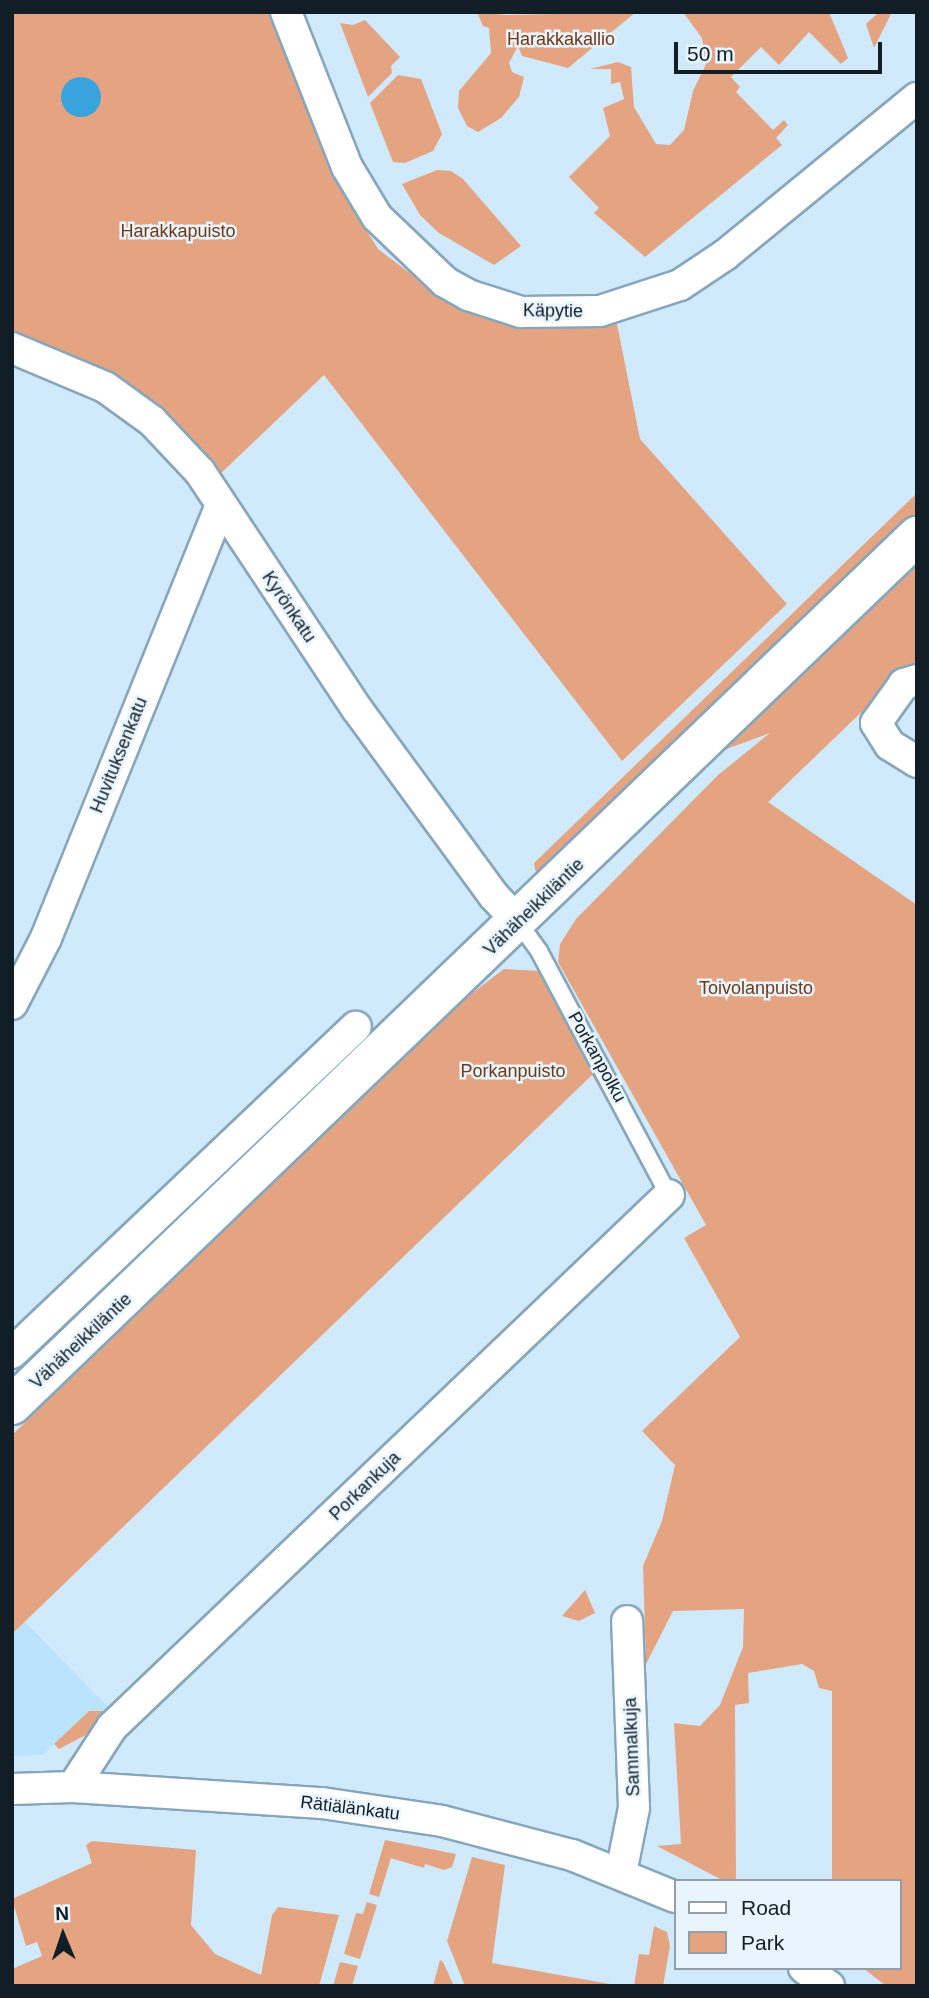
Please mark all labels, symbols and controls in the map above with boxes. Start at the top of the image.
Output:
park label: Harakkakallio [507,28,615,50]
scale bar [677,28,885,72]
text: 50 m [687,42,734,65]
park label: Harakkapuisto [120,220,236,242]
street label: Käpytie [523,300,583,322]
street label: Kyrönkatu [257,567,321,647]
street label: Huvituksenkatu [86,694,152,816]
street label: Vähäheikkiläntie [479,854,589,960]
park label: Toivolanpuisto [699,977,813,999]
street label: Porkanpolku [563,1008,631,1106]
park label: Porkanpuisto [460,1060,566,1082]
street label: Vähäheikkiläntie [26,1288,136,1394]
street label: Porkankuja [325,1447,405,1525]
street label: Sammalkuja [619,1697,645,1797]
street label: Rätiälänkatu [299,1791,401,1825]
legend [674,1879,901,1970]
text: Road [741,1896,791,1919]
north arrow [28,1900,98,1970]
text: N [55,1903,69,1924]
text: Park [741,1931,784,1954]

